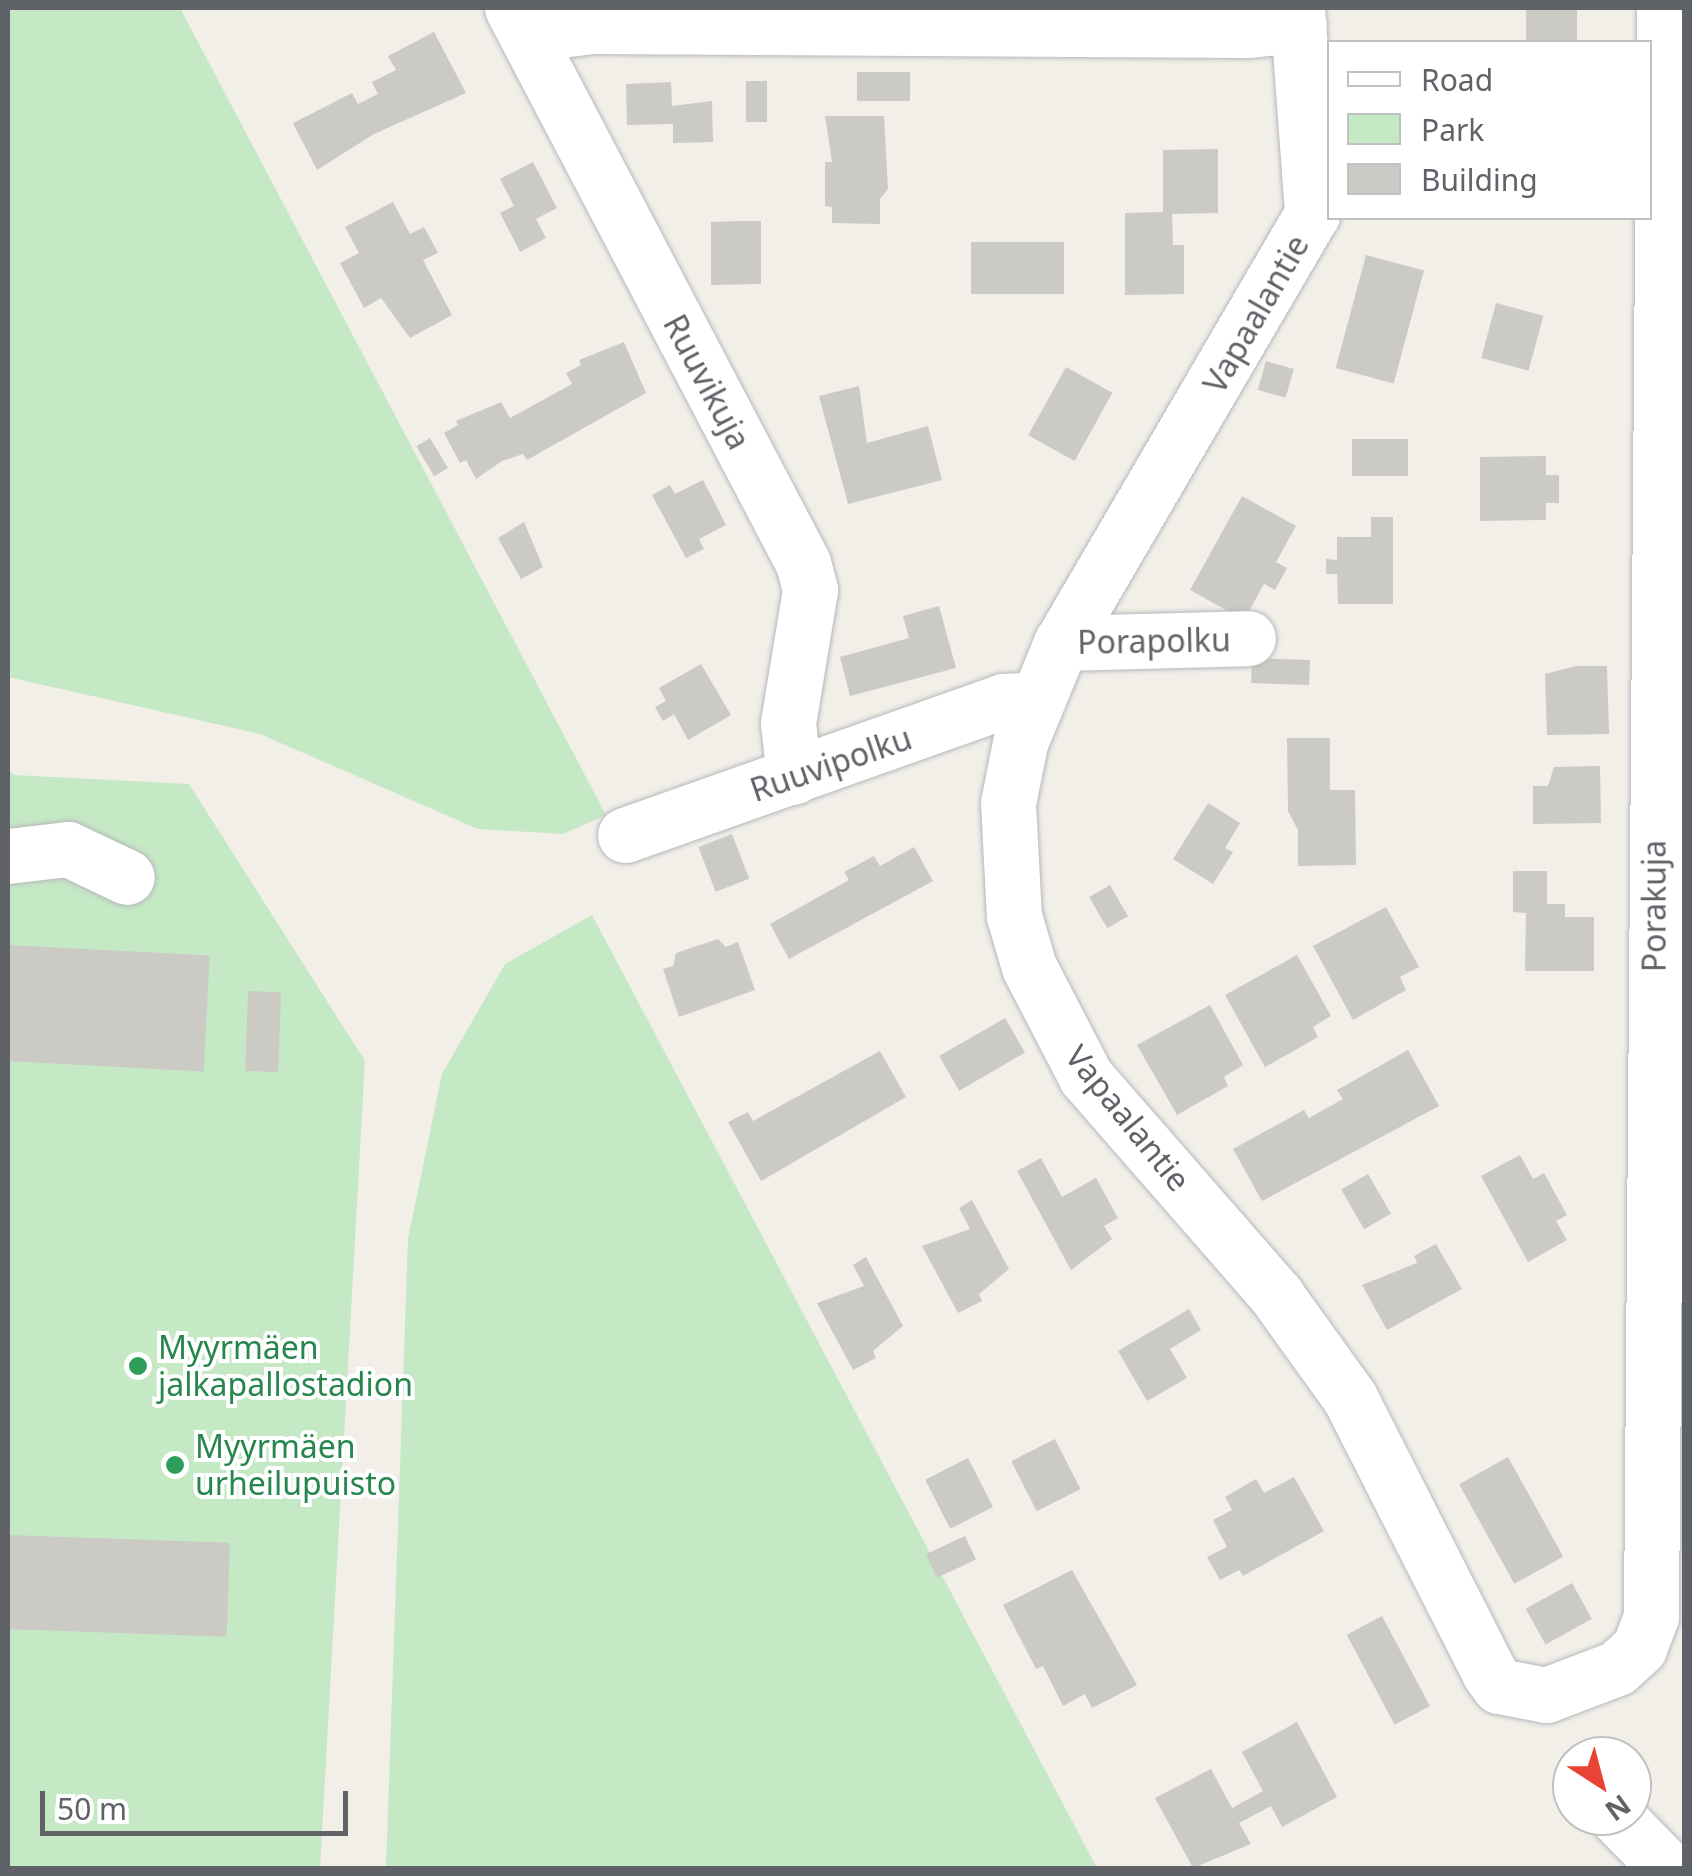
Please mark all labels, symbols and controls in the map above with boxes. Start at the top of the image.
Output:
legend [1327,40,1652,220]
text: Road [1421,59,1493,100]
text: Park [1421,109,1484,150]
text: Building [1421,159,1538,200]
street label: Vapaalantie [1195,228,1317,400]
street label: Ruuvikuja [656,308,758,456]
street label: Porapolku [1077,620,1231,662]
street label: Ruuvipolku [745,718,917,810]
street label: Porakuja [1635,840,1673,972]
street label: Vapaalantie [1058,1038,1198,1198]
place label: Myyrmäen jalkapallostadion [158,1329,413,1404]
marker: Myyrmäen jalkapallostadion [127,1355,149,1377]
place label: Myyrmäen urheilupuisto [195,1428,396,1503]
marker: Myyrmäen urheilupuisto [164,1454,186,1476]
north arrow [1552,1736,1652,1836]
scale bar [45,1771,352,1833]
text: N [1598,1787,1639,1831]
text: 50 m [57,1788,127,1829]

